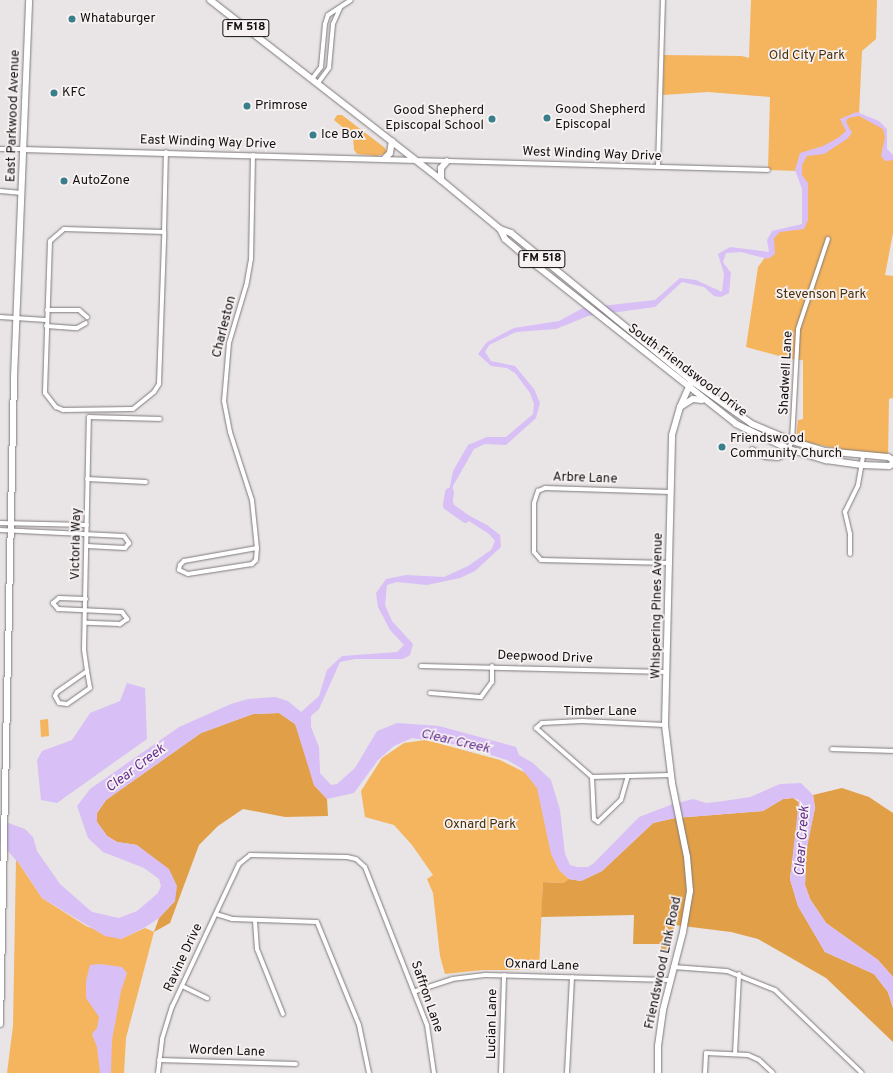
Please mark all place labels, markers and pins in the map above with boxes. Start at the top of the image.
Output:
place label: Whataburger [80,11,155,27]
marker: Whataburger [67,14,77,24]
place label: KFC [62,85,86,101]
marker: KFC [49,88,59,98]
place label: Primrose [255,98,307,114]
marker: Primrose [242,101,252,111]
place label: Good Shepherd Episcopal [555,103,646,134]
place label: Good Shepherd Episcopal School [385,104,484,135]
marker: Good Shepherd Episcopal [542,113,552,123]
marker: Good Shepherd Episcopal School [487,114,497,124]
place label: Ice Box [321,127,364,143]
marker: Ice Box [308,130,318,140]
place label: AutoZone [72,173,130,189]
marker: AutoZone [59,176,69,186]
place label: Friendswood Community Church [730,432,842,463]
marker: Friendswood Community Church [717,442,727,452]

